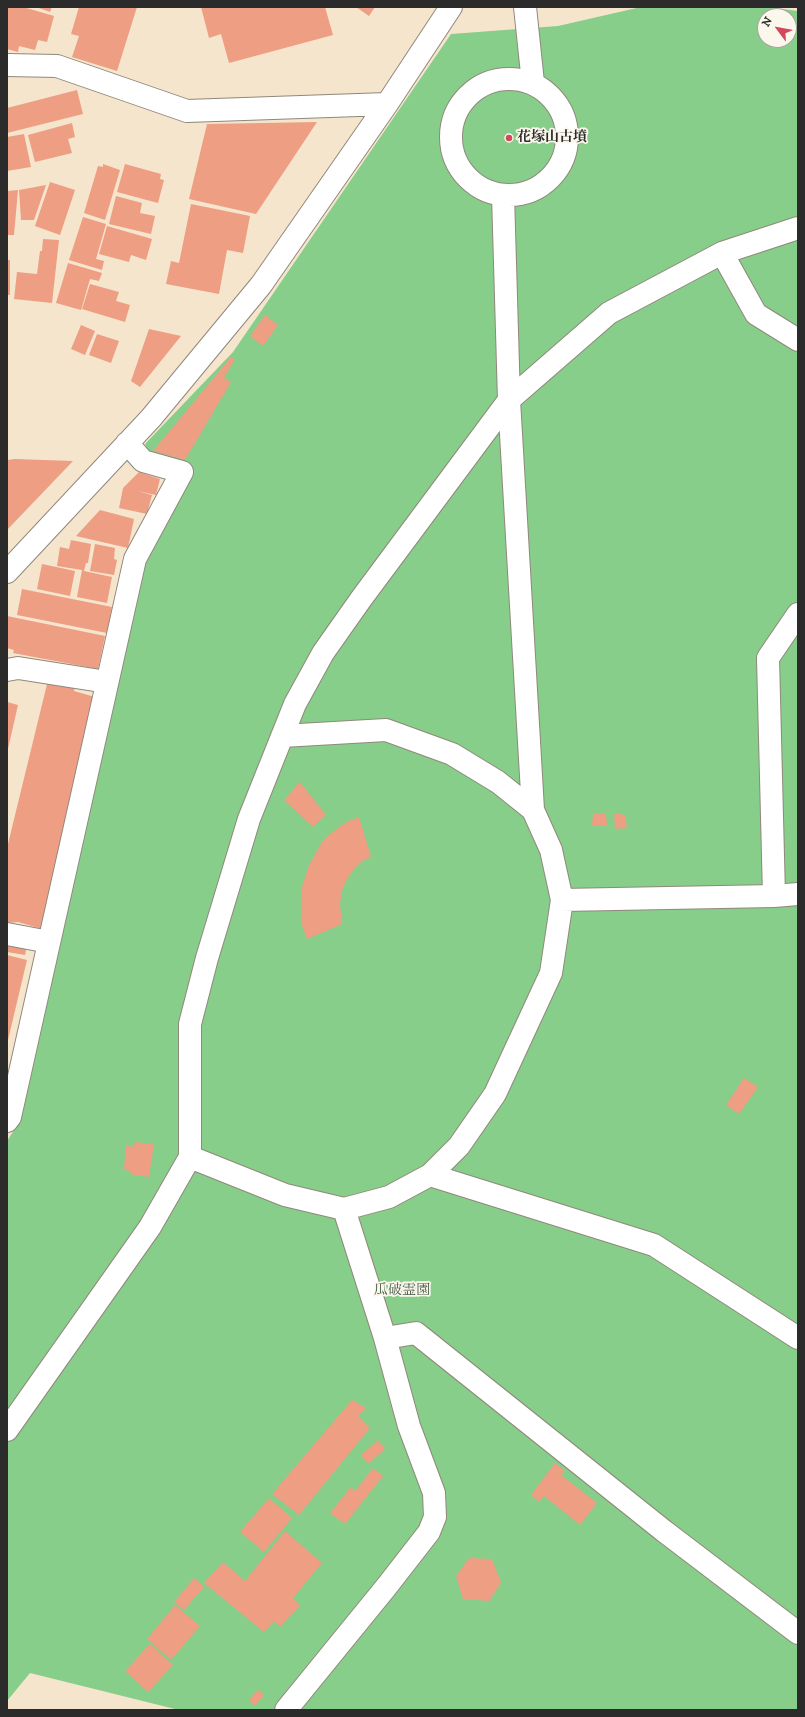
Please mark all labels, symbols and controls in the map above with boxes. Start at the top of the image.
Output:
north arrow [757,8,797,48]
text: N [759,15,776,30]
place label: 花塚山古墳 [517,130,587,146]
marker: 花塚山古墳 [504,133,514,143]
park label: 瓜破霊園 [374,1283,430,1299]

